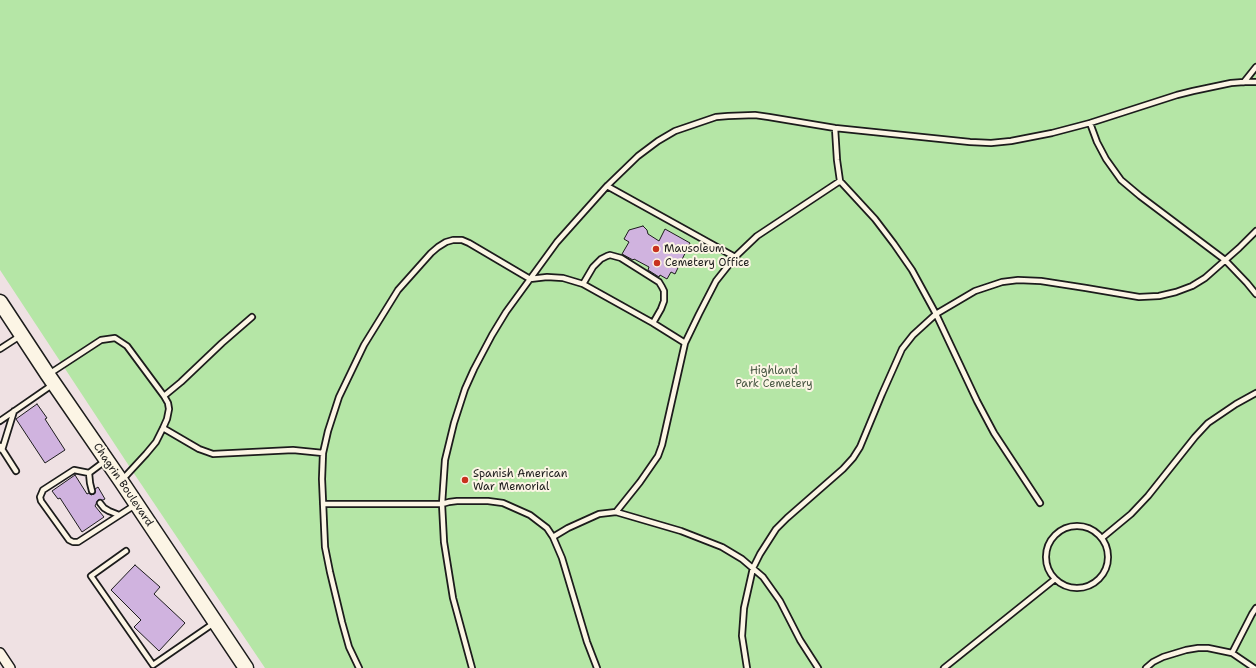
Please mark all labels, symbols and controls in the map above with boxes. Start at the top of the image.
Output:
place label: Mausoleum [664,242,724,256]
marker: Mausoleum [651,244,661,254]
place label: Cemetery Office [665,256,750,270]
marker: Cemetery Office [652,258,662,268]
park label: Highland Park Cemetery [735,364,813,390]
street label: Chagrin Boulevard [90,441,156,529]
place label: Spanish American War Memorial [473,467,567,493]
marker: Spanish American War Memorial [460,475,470,485]

